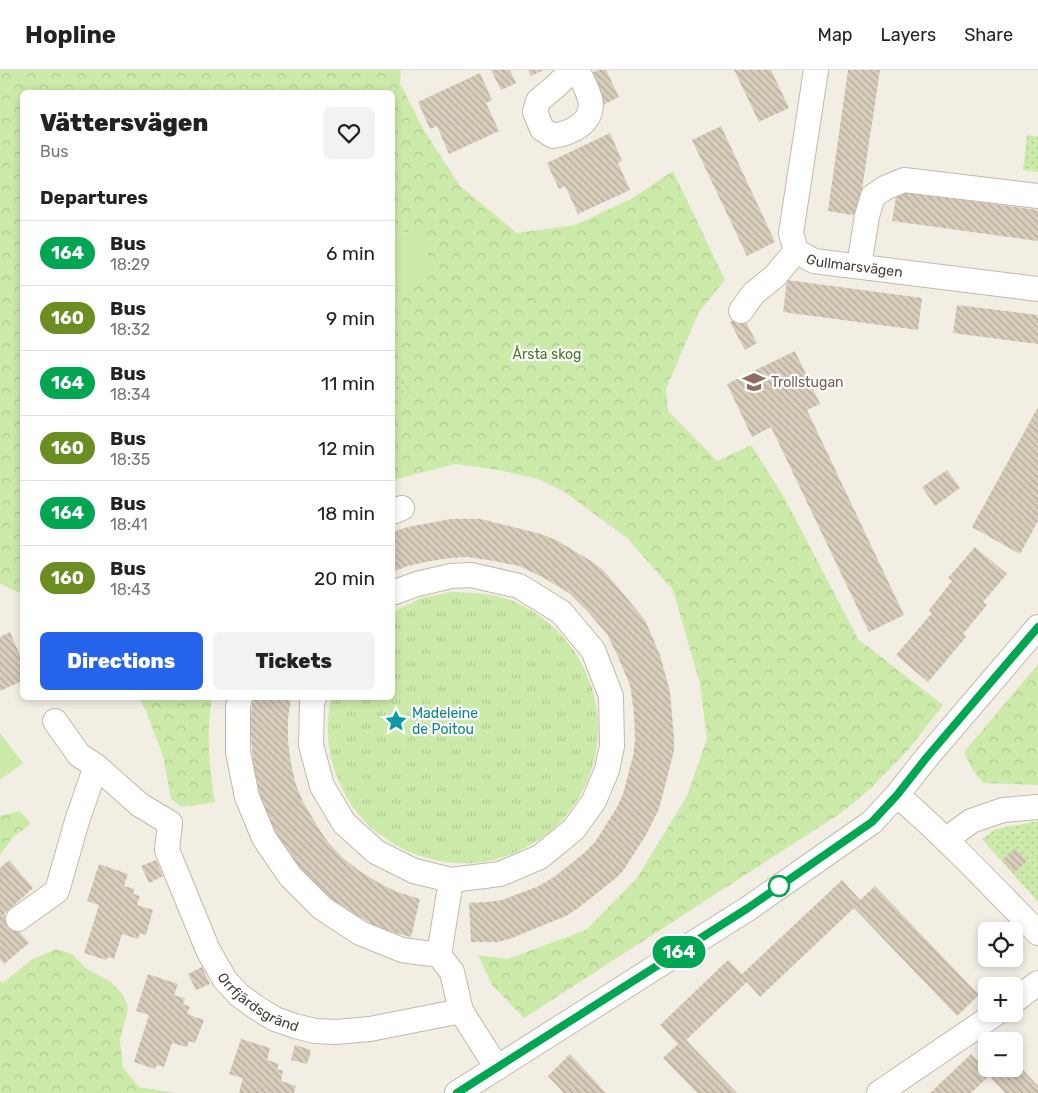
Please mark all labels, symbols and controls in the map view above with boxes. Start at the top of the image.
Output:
text: Hopline [25,21,116,49]
text: Map [818,24,853,46]
text: Layers [881,24,936,46]
text: Share [964,24,1013,46]
button: heart [323,107,375,159]
text: Vättersvägen [40,109,208,137]
text: Bus [40,142,68,161]
text: Departures [40,186,148,209]
text: Bus [110,232,146,255]
text: 164 [51,242,84,264]
text: 6 min [326,242,375,265]
street label: Gullmarsvägen [803,250,904,281]
text: 18:29 [110,255,150,274]
text: Bus [110,297,146,320]
text: 160 [51,307,84,329]
text: 9 min [326,307,375,330]
text: 18:32 [110,320,150,339]
park label: Årsta skog [513,345,581,363]
text: Bus [110,362,146,385]
school or university icon: Trollstugan [741,369,767,395]
text: 164 [51,372,84,394]
text: 11 min [321,372,375,395]
place label: Trollstugan [771,374,844,391]
text: 18:34 [110,385,151,404]
text: Bus [110,427,146,450]
text: 160 [51,437,84,459]
text: 12 min [318,437,375,460]
text: 18:35 [110,450,150,469]
text: Bus [110,492,146,515]
text: 164 [51,502,84,524]
text: 18 min [317,502,375,525]
text: 18:41 [110,515,148,534]
text: Bus [110,557,146,580]
text: 160 [51,567,84,589]
text: 20 min [314,567,375,590]
text: 18:43 [110,580,151,599]
button: Directions [40,632,203,690]
button: Tickets [213,632,375,690]
place label: Madeleine de Poitou [412,705,478,738]
place icon: Madeleine de Poitou [383,708,409,734]
unlabelled marker [768,875,790,897]
map controls [978,922,1023,1077]
button: locate [978,922,1023,967]
line badge: 164 [650,936,708,968]
text: 164 [663,941,695,963]
street label: Orrfjärdsgränd [214,970,301,1036]
button: + [978,977,1023,1022]
button: − [978,1032,1023,1077]

